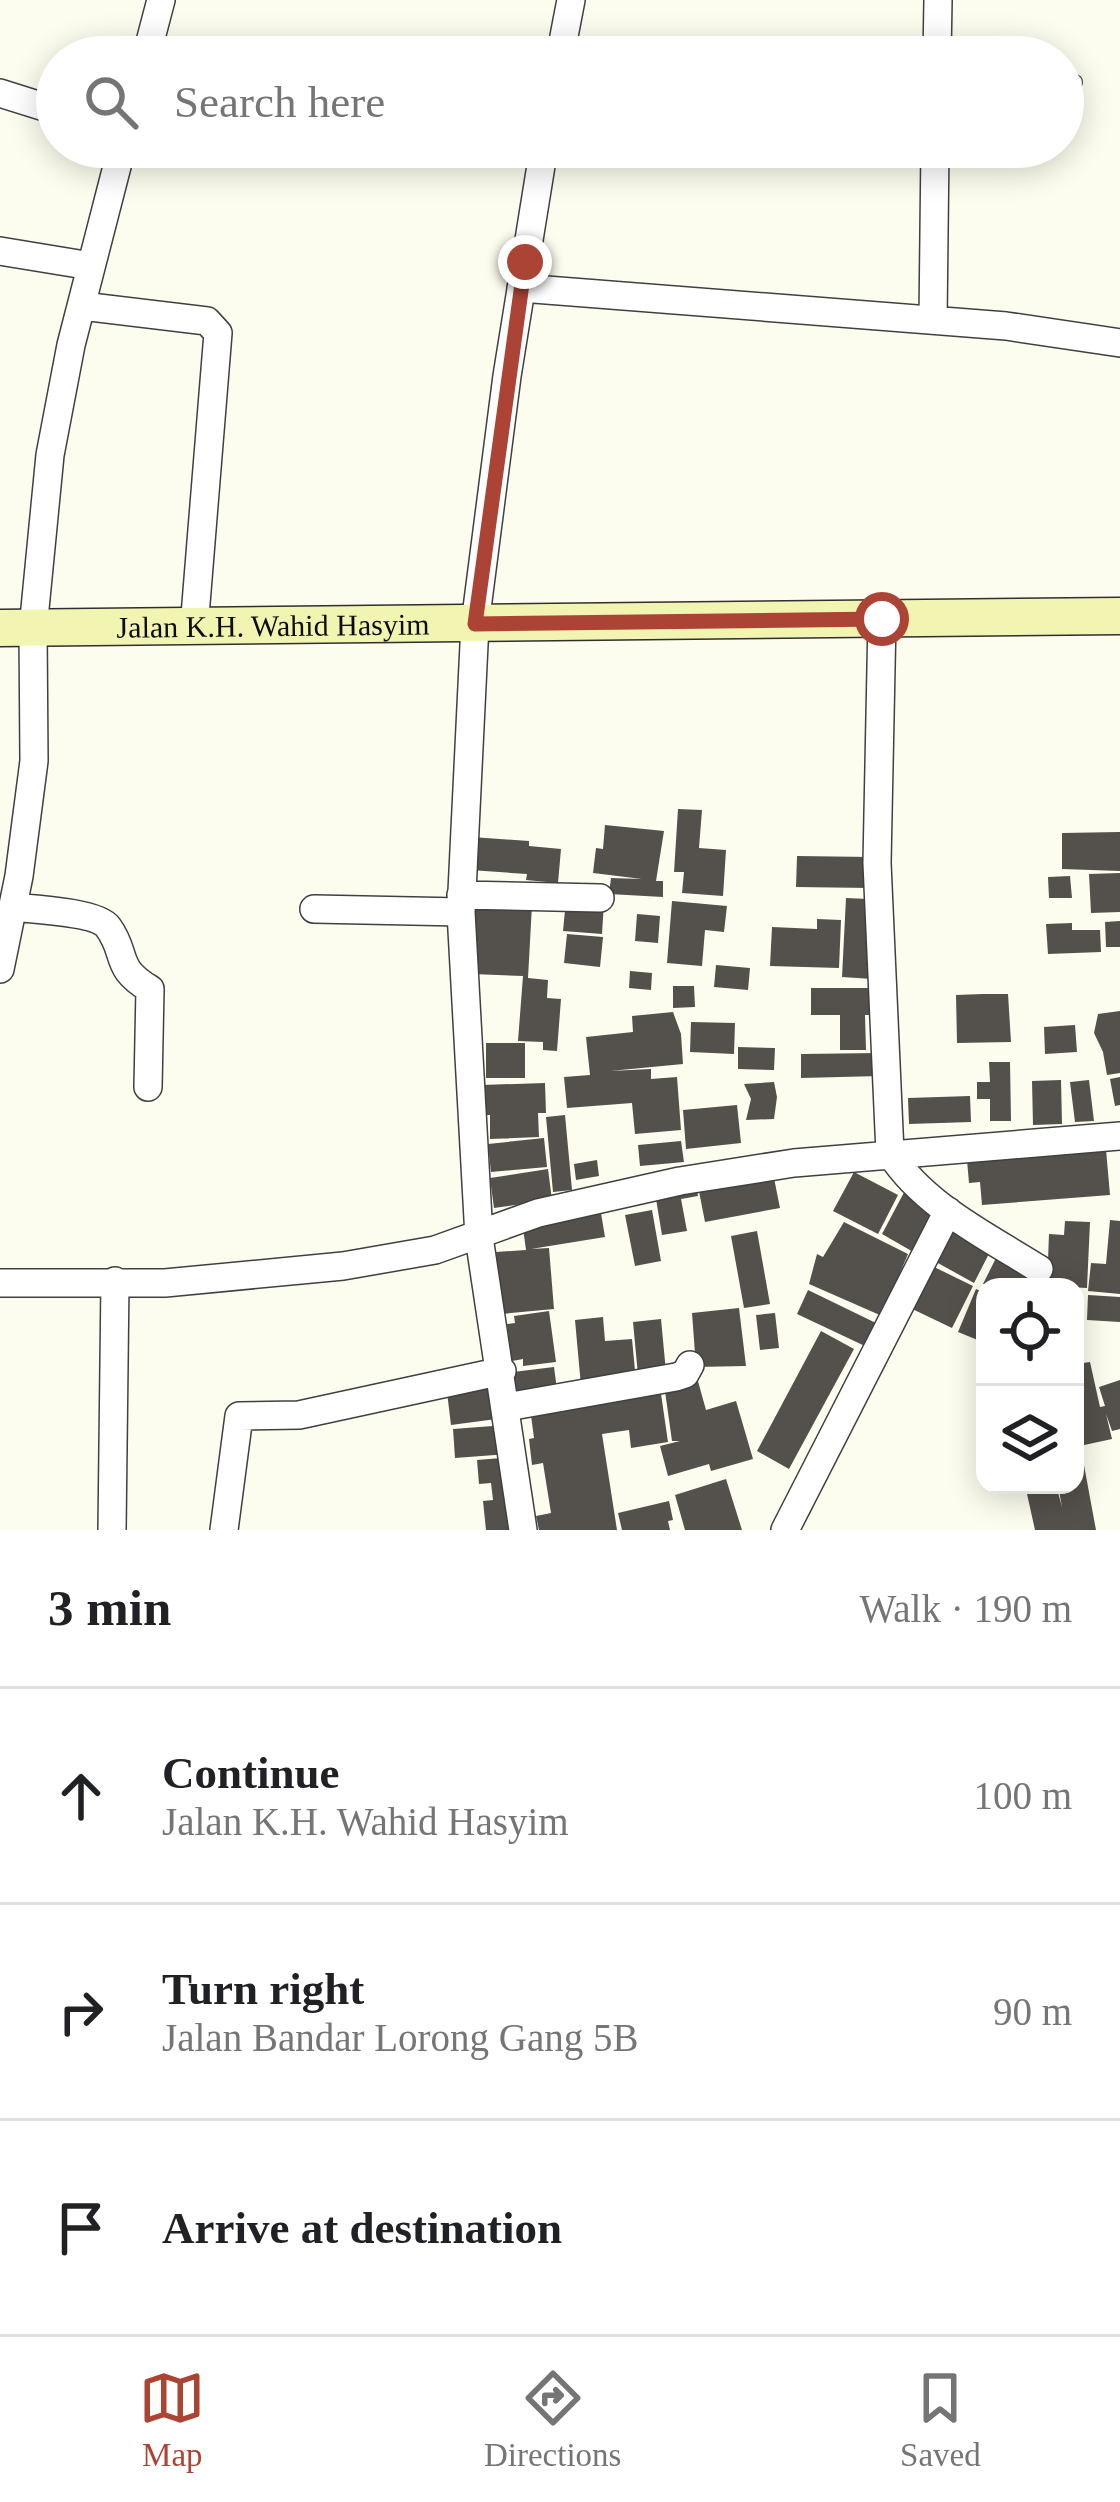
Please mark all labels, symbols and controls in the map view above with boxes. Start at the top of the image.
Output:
search box [36,36,1084,168]
icon: search [78,69,144,135]
text: Search here [174,77,385,127]
route end [498,235,552,289]
route start [855,592,909,646]
street label: Jalan K.H. Wahid Hasyim [116,607,430,643]
map controls [976,1278,1084,1494]
button: locate [976,1278,1084,1386]
button: layers [976,1386,1084,1494]
text: 3 min [48,1580,171,1636]
text: Walk · 190 m [860,1587,1072,1630]
text: Continue [162,1748,340,1798]
icon: ahead [48,1763,114,1829]
text: 100 m [973,1774,1072,1817]
text: Jalan K.H. Wahid Hasyim [162,1800,569,1843]
text: Turn right [162,1964,364,2014]
icon: right [48,1979,114,2045]
text: 90 m [993,1990,1072,2033]
text: Jalan Bandar Lorong Gang 5B [162,2016,639,2059]
icon: arrive [48,2195,114,2261]
text: Arrive at destination [162,2203,562,2253]
tab: Map [139,2365,205,2474]
tab: Directions [484,2365,621,2474]
tab: Saved [900,2365,981,2474]

